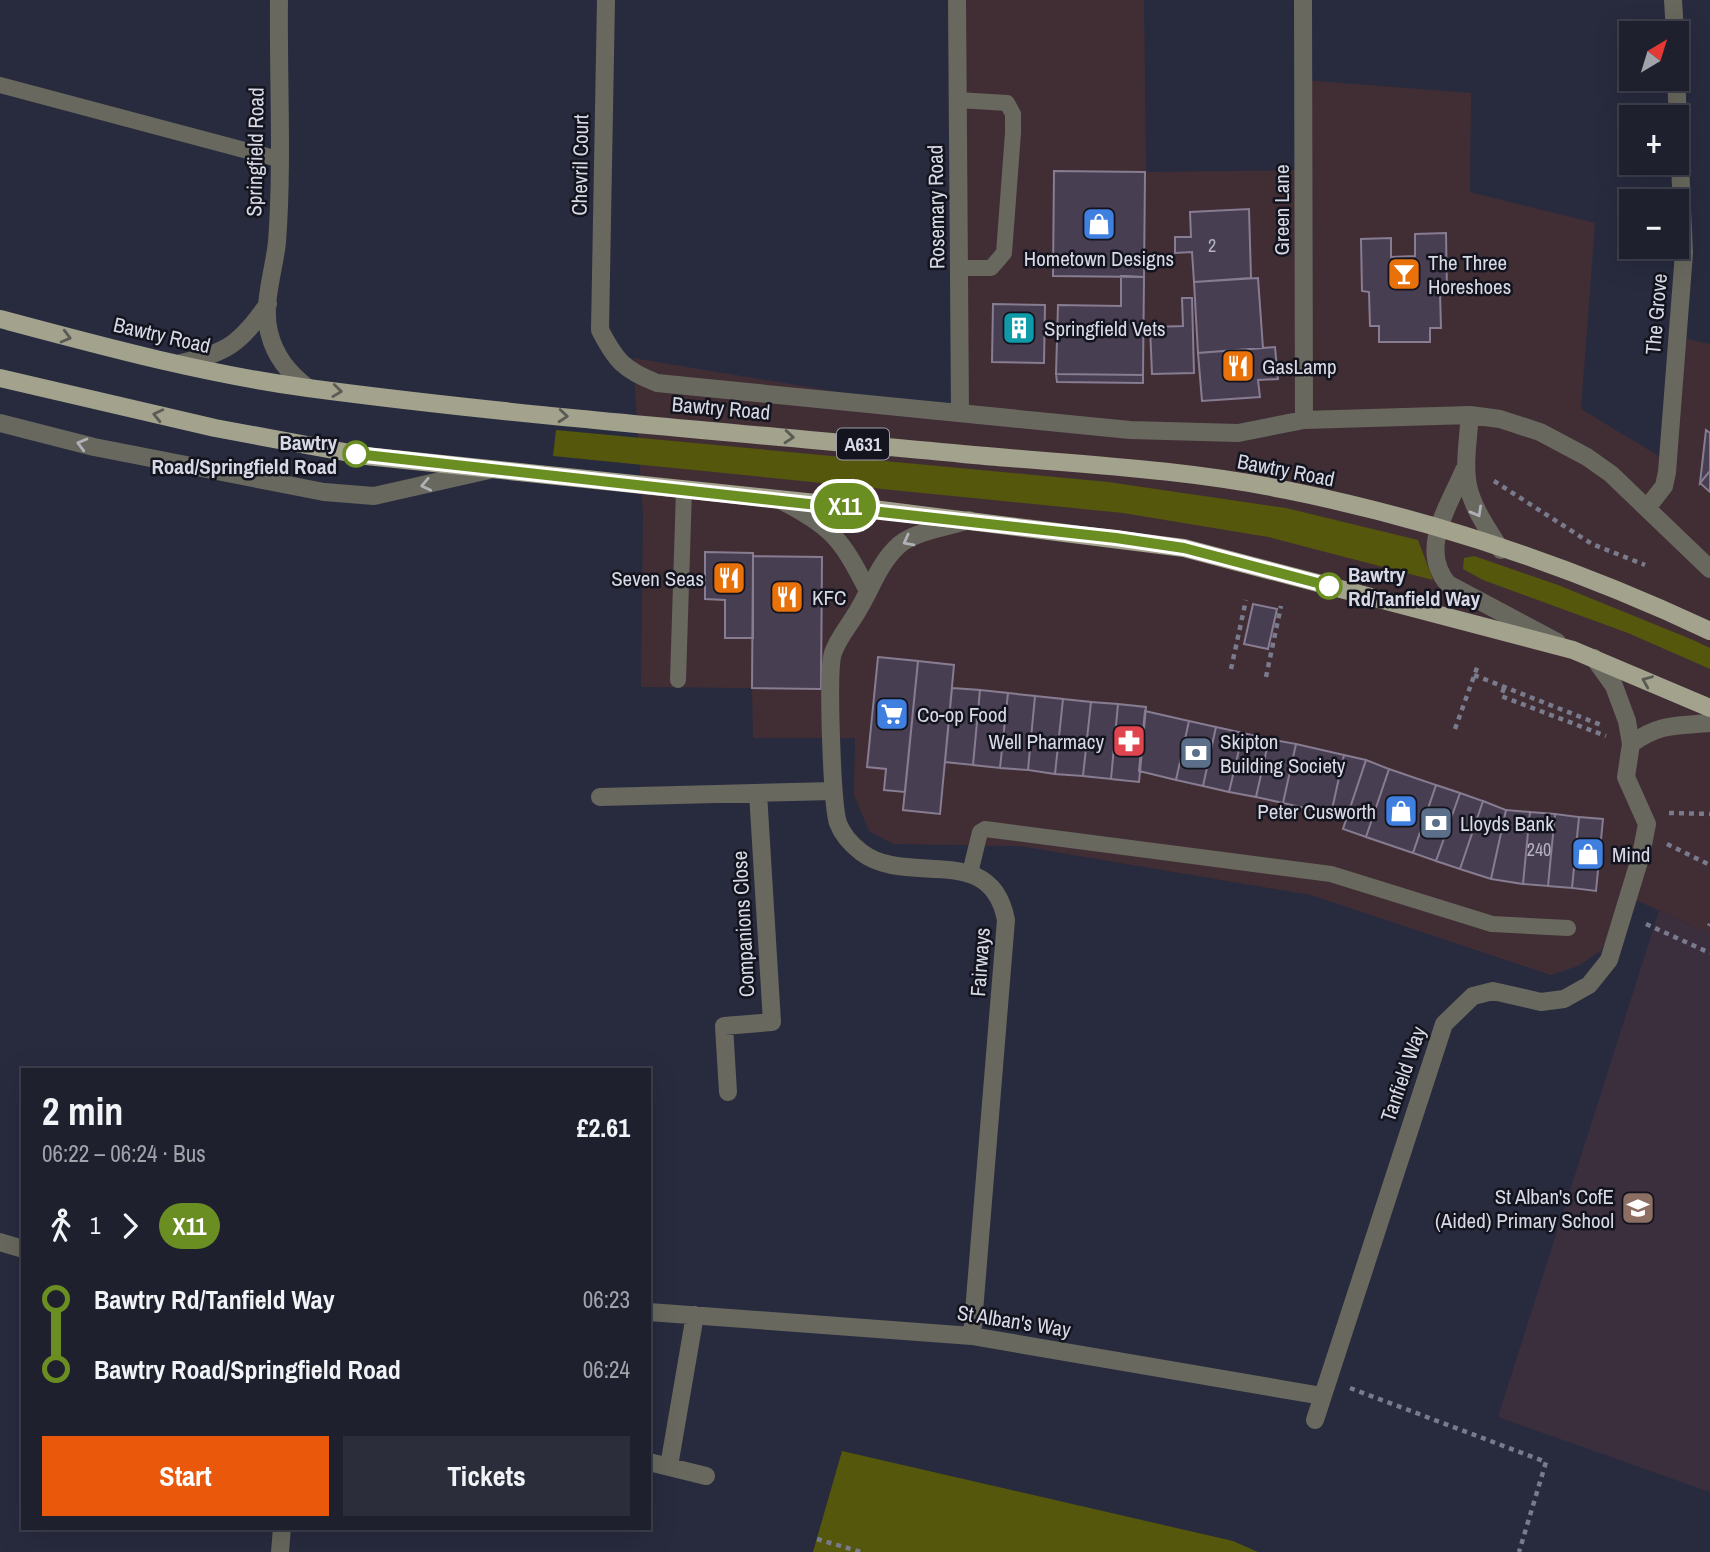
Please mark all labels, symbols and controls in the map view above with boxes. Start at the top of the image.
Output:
north arrow [1619,21,1689,91]
map controls [1619,21,1689,259]
street label: Springfield Road [239,87,271,217]
button: + [1619,105,1689,175]
street label: Chevril Court [565,114,595,216]
street label: Rosemary Road [920,145,952,269]
street label: Green Lane [1267,165,1296,255]
button: − [1619,189,1689,259]
shop icon: Hometown Designs [1080,205,1118,243]
house number: 2 [1208,233,1216,258]
place label: Hometown Designs [1024,244,1174,273]
place label: The Three Horeshoes [1428,248,1511,301]
bar icon: The Three Horeshoes [1385,255,1423,293]
street label: The Grove [1638,272,1674,356]
building icon: Springfield Vets [1000,309,1038,347]
street label: Bawtry Road [111,310,213,360]
place label: Springfield Vets [1044,314,1166,343]
one-way arrow [60,329,72,343]
restaurant icon: GasLamp [1219,347,1257,385]
place label: GasLamp [1262,352,1337,381]
one-way arrow [332,383,343,398]
street label: Bawtry Road [671,389,771,427]
one-way arrow [558,408,569,423]
one-way arrow [152,409,164,423]
place label: Bawtry Road/Springfield Road [151,428,337,481]
road number: A631 [837,428,889,460]
one-way arrow [784,430,795,445]
one-way arrow [76,438,88,452]
marker: Bawtry Road/Springfield Road [343,441,369,467]
street label: Bawtry Road [1235,446,1337,494]
one-way arrow [420,477,432,492]
line badge: X11 [805,483,885,529]
text: X11 [828,490,862,522]
one-way arrow [1469,505,1483,517]
one-way arrow [903,533,916,546]
restaurant icon: Seven Seas [710,559,748,597]
place label: Bawtry Rd/Tanfield Way [1348,560,1480,613]
place label: Seven Seas [611,564,704,593]
marker: Bawtry Rd/Tanfield Way [1316,573,1342,599]
restaurant icon: KFC [768,578,806,616]
place label: KFC [812,583,846,612]
one-way arrow [1642,675,1654,689]
supermarket icon: Co-op Food [873,695,911,733]
place label: Co-op Food [917,700,1007,729]
pharmacy icon: Well Pharmacy [1110,722,1148,760]
place label: Well Pharmacy [989,727,1104,756]
place label: Skipton Building Society [1220,727,1346,780]
bank icon: Skipton Building Society [1177,734,1215,772]
shop icon: Peter Cusworth [1382,792,1420,830]
place label: Peter Cusworth [1257,797,1376,826]
bank icon: Lloyds Bank [1417,804,1455,842]
place label: Lloyds Bank [1460,809,1554,838]
shop icon: Mind [1569,835,1607,873]
house number: 240 [1527,837,1551,862]
place label: Mind [1612,840,1650,869]
street label: Companions Close [725,850,761,998]
street label: Fairways [963,927,997,997]
street label: Tanfield Way [1373,1022,1433,1126]
text: 2 min [42,1086,123,1137]
text: £2.61 [577,1110,630,1145]
text: 06:22 – 06:24 · Bus [42,1138,206,1169]
place label: St Alban's CofE (Aided) Primary School [1435,1182,1614,1235]
school or university icon: St Alban's CofE (Aided) Primary School [1619,1189,1657,1227]
icon: walk [42,1207,80,1245]
icon: forward [111,1207,149,1245]
text: 1 [90,1210,101,1241]
text: X11 [173,1210,206,1242]
text: Bawtry Rd/Tanfield Way [94,1282,335,1317]
text: 06:23 [583,1284,630,1315]
street label: St Alban's Way [955,1298,1073,1344]
text: Bawtry Road/Springfield Road [94,1352,401,1387]
text: 06:24 [583,1354,630,1385]
button: Start [42,1436,329,1516]
button: Tickets [343,1436,630,1516]

